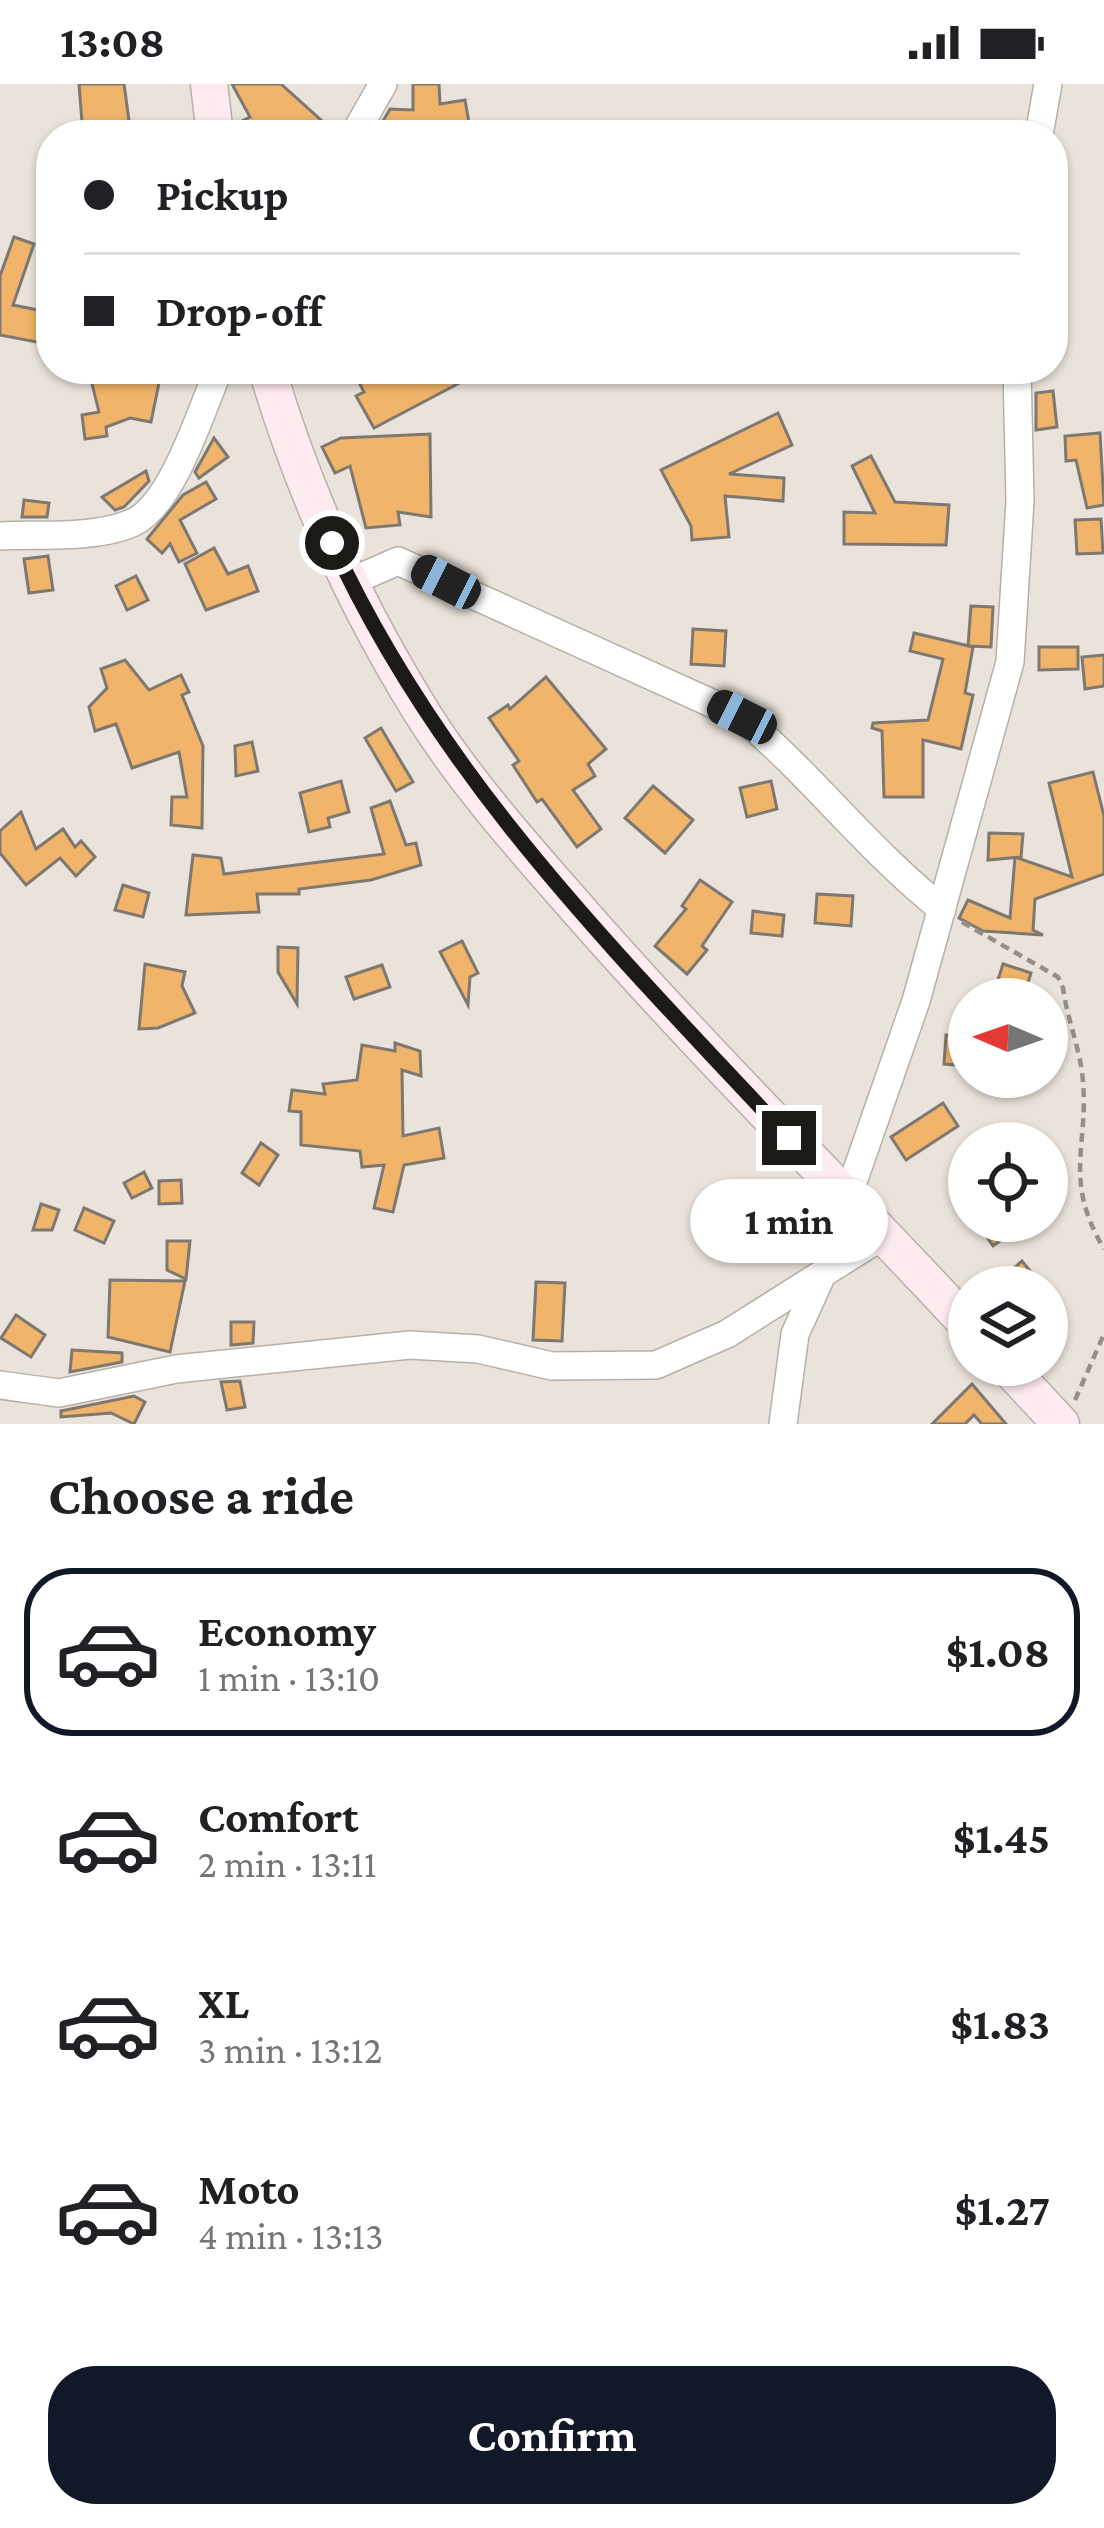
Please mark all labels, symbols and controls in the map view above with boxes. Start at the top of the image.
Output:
text: 13:08 [60,17,165,67]
text: Pickup [156,170,289,220]
text: Drop-off [156,286,323,336]
route start [305,516,359,570]
car [406,550,486,614]
car [702,685,782,749]
north arrow [948,978,1068,1098]
map controls [948,978,1068,1386]
route end [762,1111,816,1165]
button: locate [948,1122,1068,1242]
callout: 1 min [690,1180,888,1264]
text: 1 min [745,1199,833,1242]
button: layers [948,1266,1068,1386]
text: Choose a ride [48,1466,354,1526]
icon: car [54,1598,162,1706]
text: Economy [198,1606,376,1656]
text: $1.08 [946,1627,1050,1677]
text: 1 min · 13:10 [198,1656,380,1699]
icon: car [54,1784,162,1892]
text: Comfort [198,1792,359,1842]
text: $1.45 [953,1813,1050,1863]
text: 2 min · 13:11 [198,1842,377,1885]
icon: car [54,1970,162,2078]
text: XL [198,1978,249,2028]
text: $1.83 [950,1999,1050,2049]
text: 3 min · 13:12 [198,2028,382,2071]
icon: car [54,2156,162,2264]
text: Moto [198,2164,300,2214]
text: $1.27 [954,2185,1050,2235]
text: 4 min · 13:13 [198,2214,384,2257]
button: Confirm [48,2366,1056,2504]

